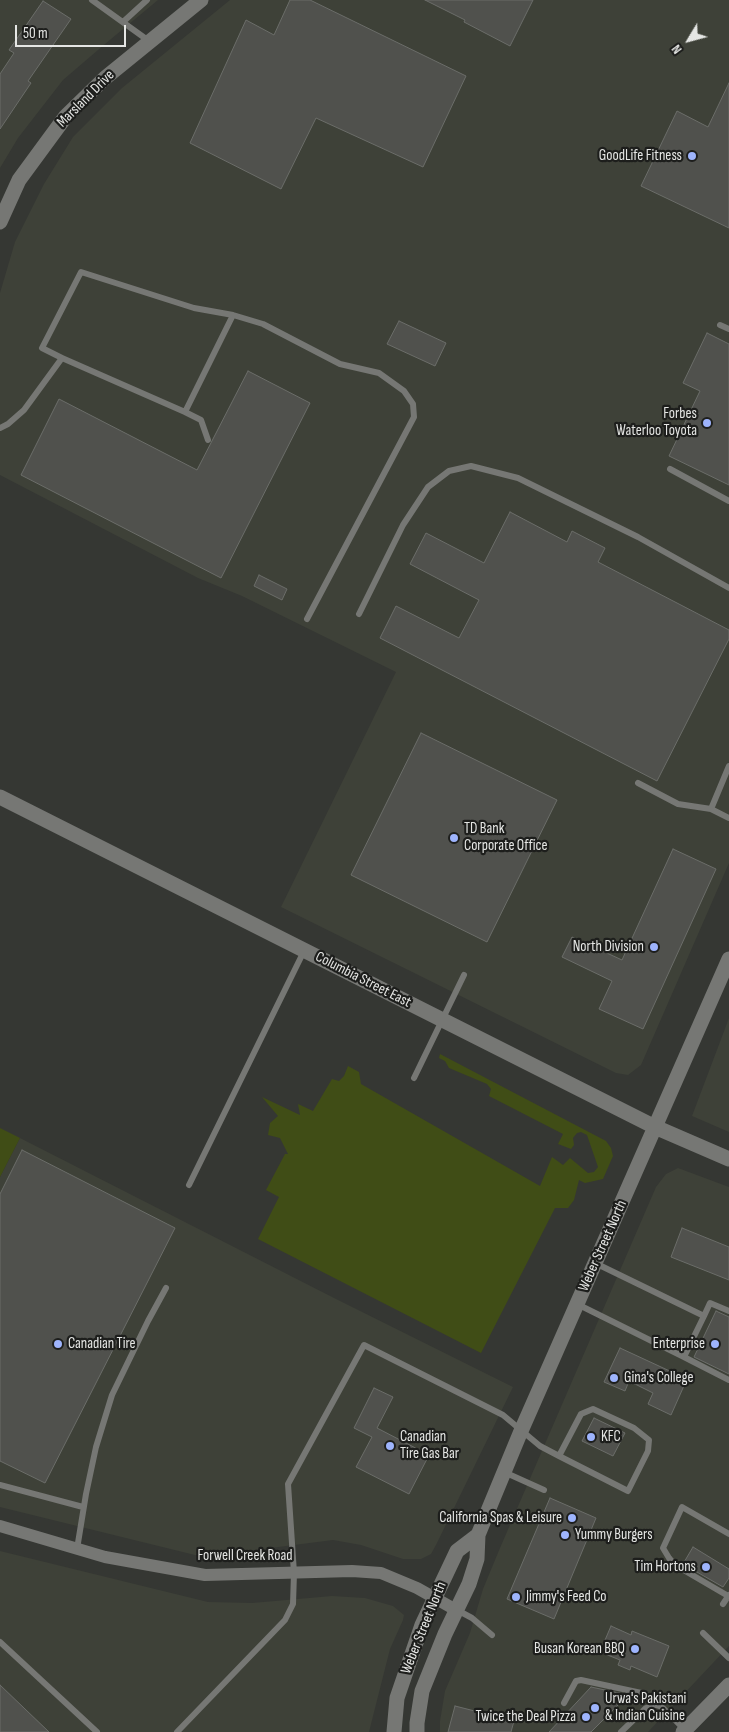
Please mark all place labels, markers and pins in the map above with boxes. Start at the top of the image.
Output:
place label: GoodLife Fitness [599,147,682,165]
marker: GoodLife Fitness [686,150,698,162]
place label: Forbes Waterloo Toyota [616,405,697,440]
marker: Forbes Waterloo Toyota [701,417,713,429]
place label: TD Bank Corporate Office [464,820,548,855]
marker: TD Bank Corporate Office [448,832,460,844]
place label: North Division [573,938,644,956]
marker: North Division [648,941,660,953]
place label: Canadian Tire [68,1335,136,1353]
place label: Enterprise [653,1335,705,1353]
marker: Canadian Tire [52,1338,64,1350]
marker: Enterprise [709,1338,721,1350]
place label: Gina's College [624,1369,694,1387]
marker: Gina's College [608,1372,620,1384]
place label: Canadian Tire Gas Bar [400,1428,459,1463]
place label: KFC [601,1428,621,1446]
marker: KFC [585,1431,597,1443]
marker: Canadian Tire Gas Bar [384,1440,396,1452]
place label: California Spas & Leisure [439,1509,562,1527]
marker: California Spas & Leisure [566,1512,578,1524]
place label: Yummy Burgers [575,1526,653,1544]
marker: Yummy Burgers [559,1529,571,1541]
place label: Tim Hortons [634,1558,696,1576]
marker: Tim Hortons [700,1561,712,1573]
place label: Jimmy's Feed Co [526,1588,607,1606]
marker: Jimmy's Feed Co [510,1591,522,1603]
place label: Busan Korean BBQ [534,1640,625,1658]
marker: Busan Korean BBQ [629,1643,641,1655]
place label: Urwa's Pakistani & Indian Cuisine [605,1690,686,1725]
marker: Urwa's Pakistani & Indian Cuisine [589,1702,601,1714]
place label: Twice the Deal Pizza [476,1708,576,1726]
marker: Twice the Deal Pizza [580,1711,592,1723]

